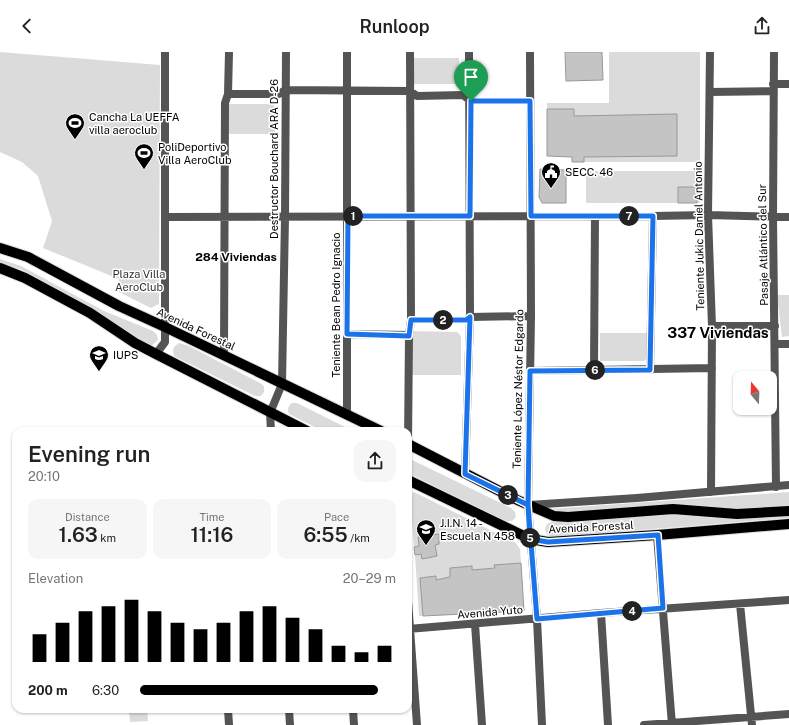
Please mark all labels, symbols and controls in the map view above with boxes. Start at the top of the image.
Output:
icon: back [16,15,38,37]
icon: share [751,15,773,37]
text: Runloop [359,16,430,37]
pin [454,60,488,101]
icon: arrive [460,66,482,88]
street label: Destructor Bouchard ARA D-26 [268,79,280,239]
place label: Cancha La UEFFA villa aeroclub [89,111,180,136]
sports icon: Cancha La UEFFA villa aeroclub [64,112,86,140]
place label: PoliDeportivo Villa AeroClub [158,141,232,166]
sports icon: PoliDeportivo Villa AeroClub [133,142,155,170]
public building icon: SECC. 46 [540,161,562,189]
street label: Teniente Jukic Daniel Antonio [692,161,706,311]
place label: SECC. 46 [565,166,613,178]
street label: Pasaje Atlántico del Sur [756,184,770,306]
pin: 1 [343,206,363,226]
pin: 7 [619,206,639,226]
text: 1 [351,210,355,222]
text: 7 [626,210,632,222]
street label: Teniente Bean Pedro Ignacio [330,232,342,378]
district label: 284 Viviendas [195,250,277,264]
park label: Plaza Villa AeroClub [113,268,165,293]
street label: Avenida Forestal [155,306,237,352]
street label: Teniente López Néstor Edgardo [511,309,525,469]
pin: 2 [433,310,453,330]
text: 2 [440,314,447,326]
district label: 337 Viviendas [667,324,769,341]
school or university icon: IUPS [88,344,110,372]
place label: IUPS [113,349,138,361]
pin: 6 [585,360,605,380]
text: 6 [591,364,599,376]
north arrow [733,371,777,415]
map controls [733,371,777,415]
button: share [354,440,396,482]
text: Evening run [28,441,150,467]
text: 20:10 [28,469,60,484]
pin: 3 [498,485,518,505]
text: 3 [504,489,512,501]
text: Distance [65,511,110,523]
text: Time [199,511,225,523]
text: Pace [324,511,349,523]
place label: J.I.N. 14 - Escuela N 458 [440,517,515,542]
school or university icon: J.I.N. 14 - Escuela N 458 [415,518,437,546]
street label: Avenida Forestal [548,519,634,535]
text: 1.63 [59,523,98,547]
text: 11:16 [191,523,233,547]
text: 6:55 [303,523,348,547]
pin: 5 [520,528,540,548]
text: km [98,532,116,544]
text: /km [348,532,370,544]
text: 5 [526,532,534,544]
text: Elevation [28,571,83,586]
text: 20–29 m [343,571,396,586]
pin: 4 [622,601,642,621]
street label: Avenida Yuto [457,603,523,621]
text: 4 [628,605,636,617]
text: 200 m [28,683,68,698]
text: 6:30 [92,683,119,698]

